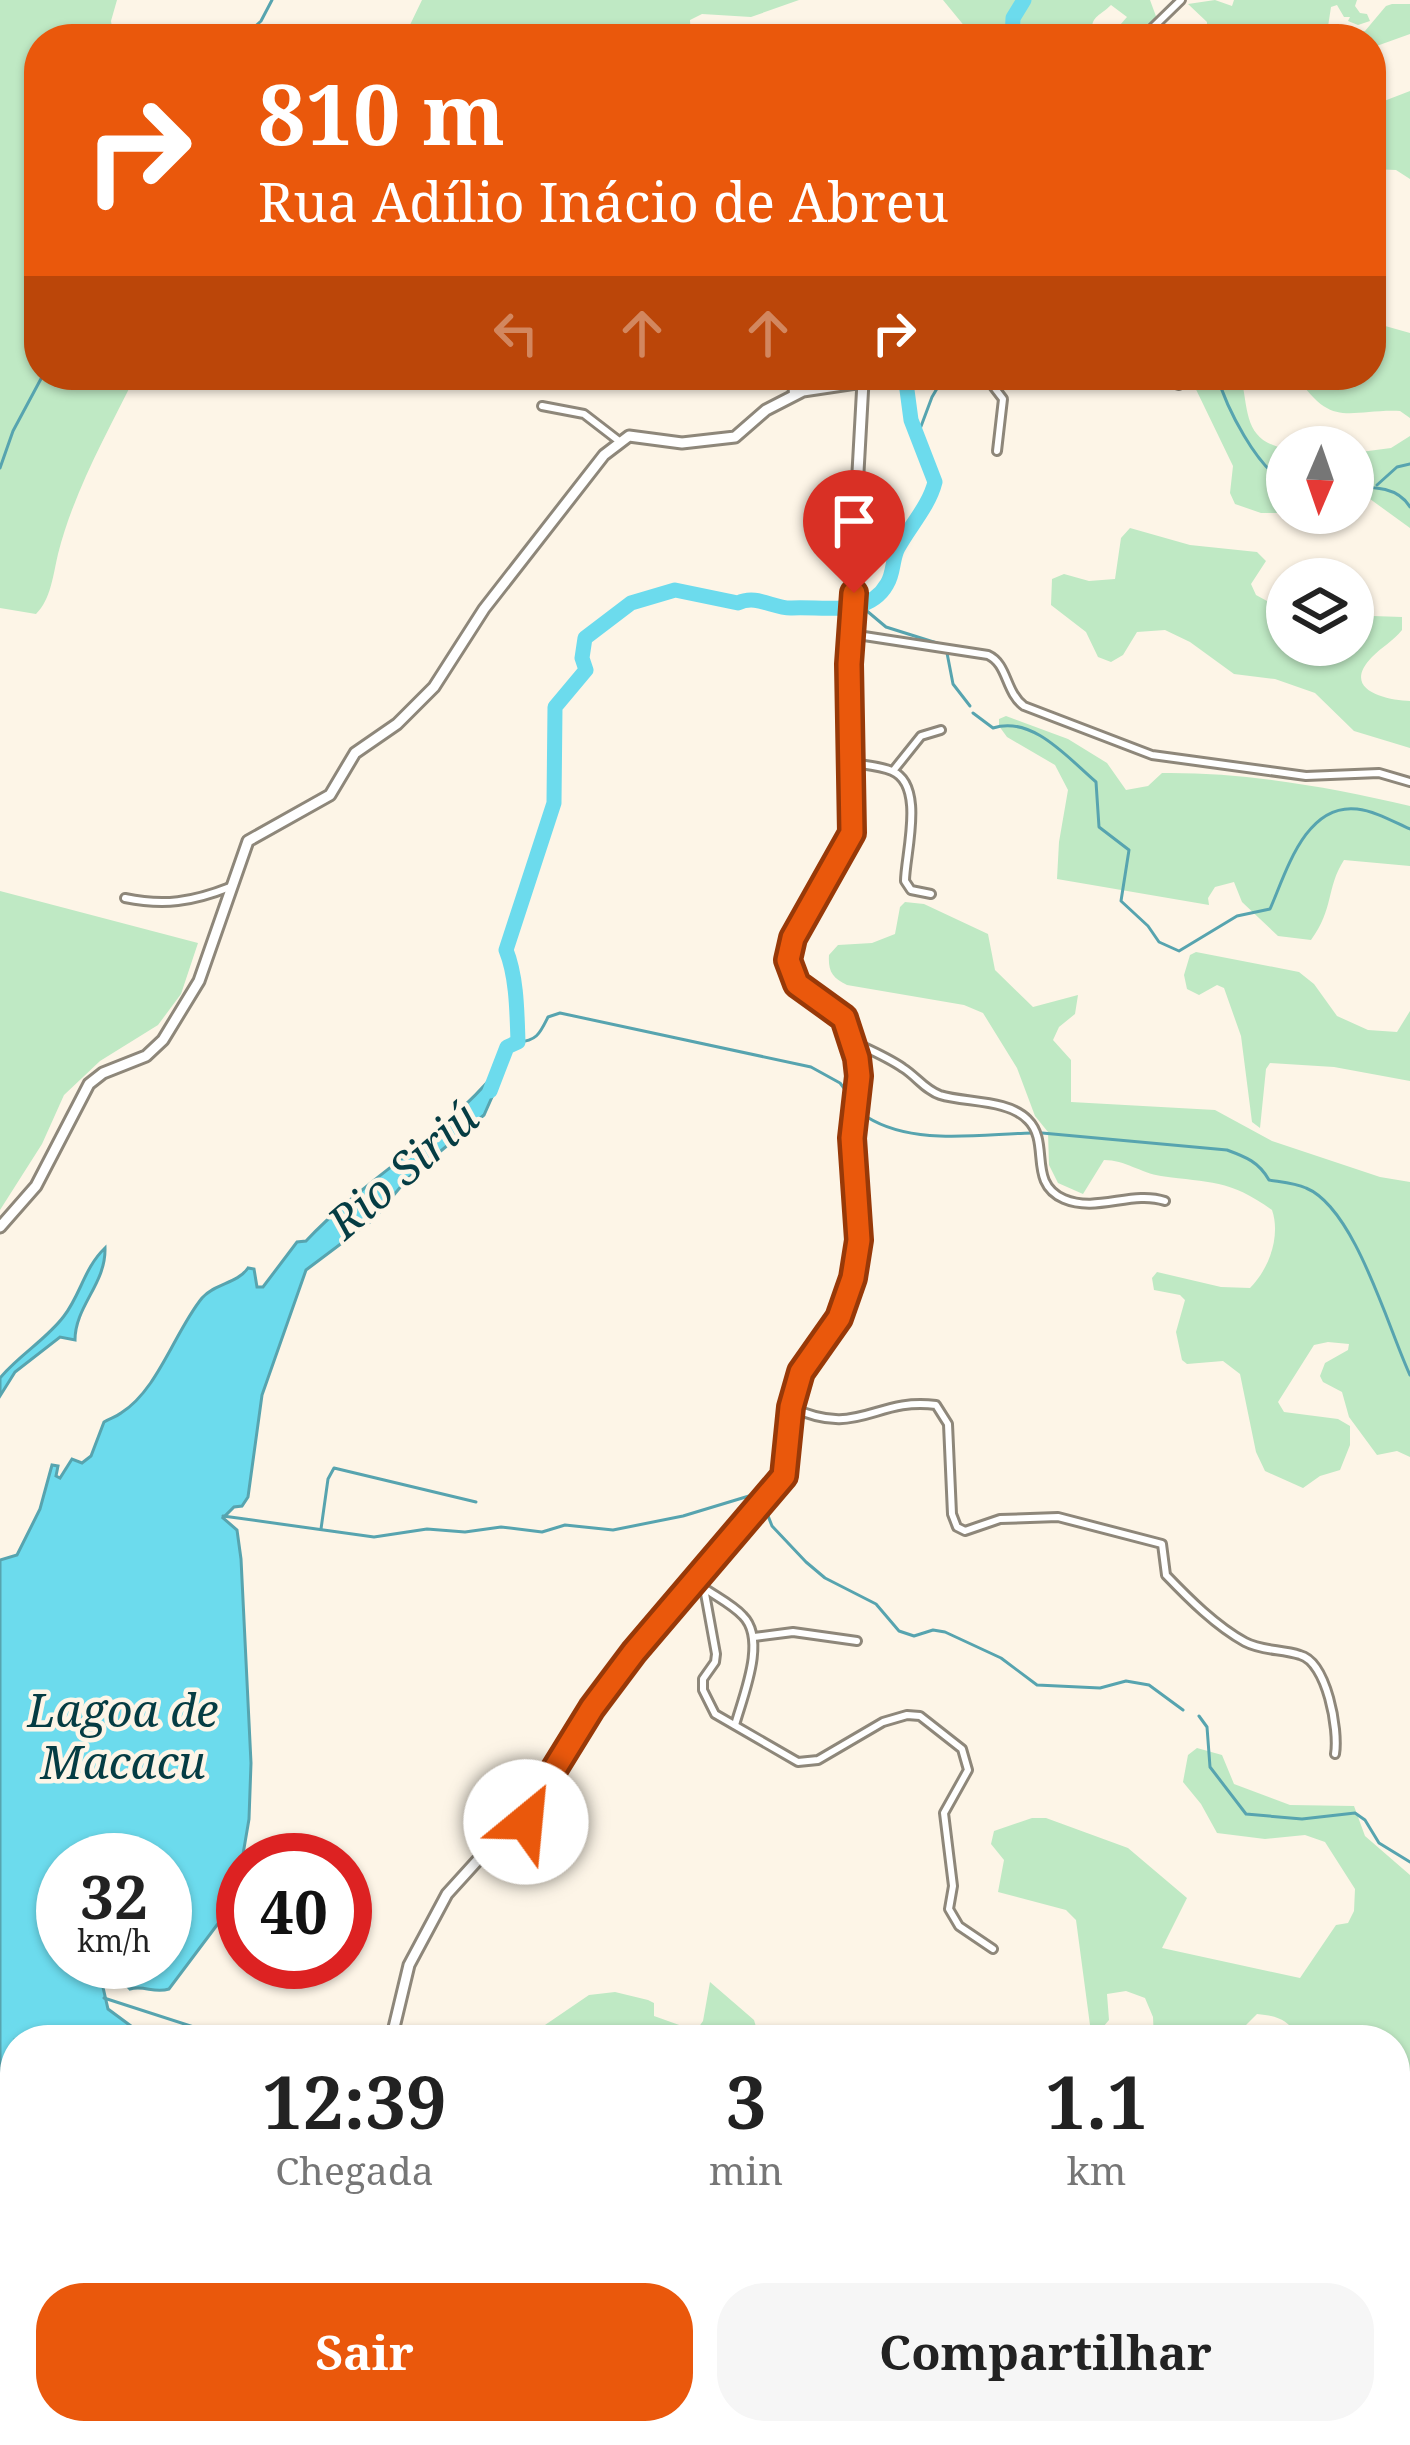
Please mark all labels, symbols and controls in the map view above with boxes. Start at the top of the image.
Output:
text: 810 m [258,55,505,170]
icon: right [60,72,216,228]
text: Rua Adílio Inácio de Abreu [258,164,949,238]
icon: left [483,300,549,366]
icon: ahead [609,300,675,366]
icon: ahead [735,300,801,366]
icon: right [861,300,927,366]
north arrow [1266,426,1374,534]
map controls [1266,426,1374,666]
pin [803,470,905,593]
icon: arrive [821,488,887,554]
button: layers [1266,558,1374,666]
water label: Rio Siriú [313,1087,490,1252]
water label: Lagoa de Macacu [27,1679,218,1792]
position arrow [463,1759,589,1885]
speed limit sign: 40 [216,1833,372,1989]
text: 32 [80,1855,148,1937]
text: km/h [77,1920,151,1961]
text: 12:39 [262,2052,447,2150]
text: 3 [726,2052,766,2150]
text: 1.1 [1045,2052,1148,2150]
text: Chegada [275,2143,434,2196]
text: min [709,2143,783,2196]
text: km [1067,2143,1126,2196]
button: Sair [36,2283,693,2421]
button: Compartilhar [717,2283,1374,2421]

